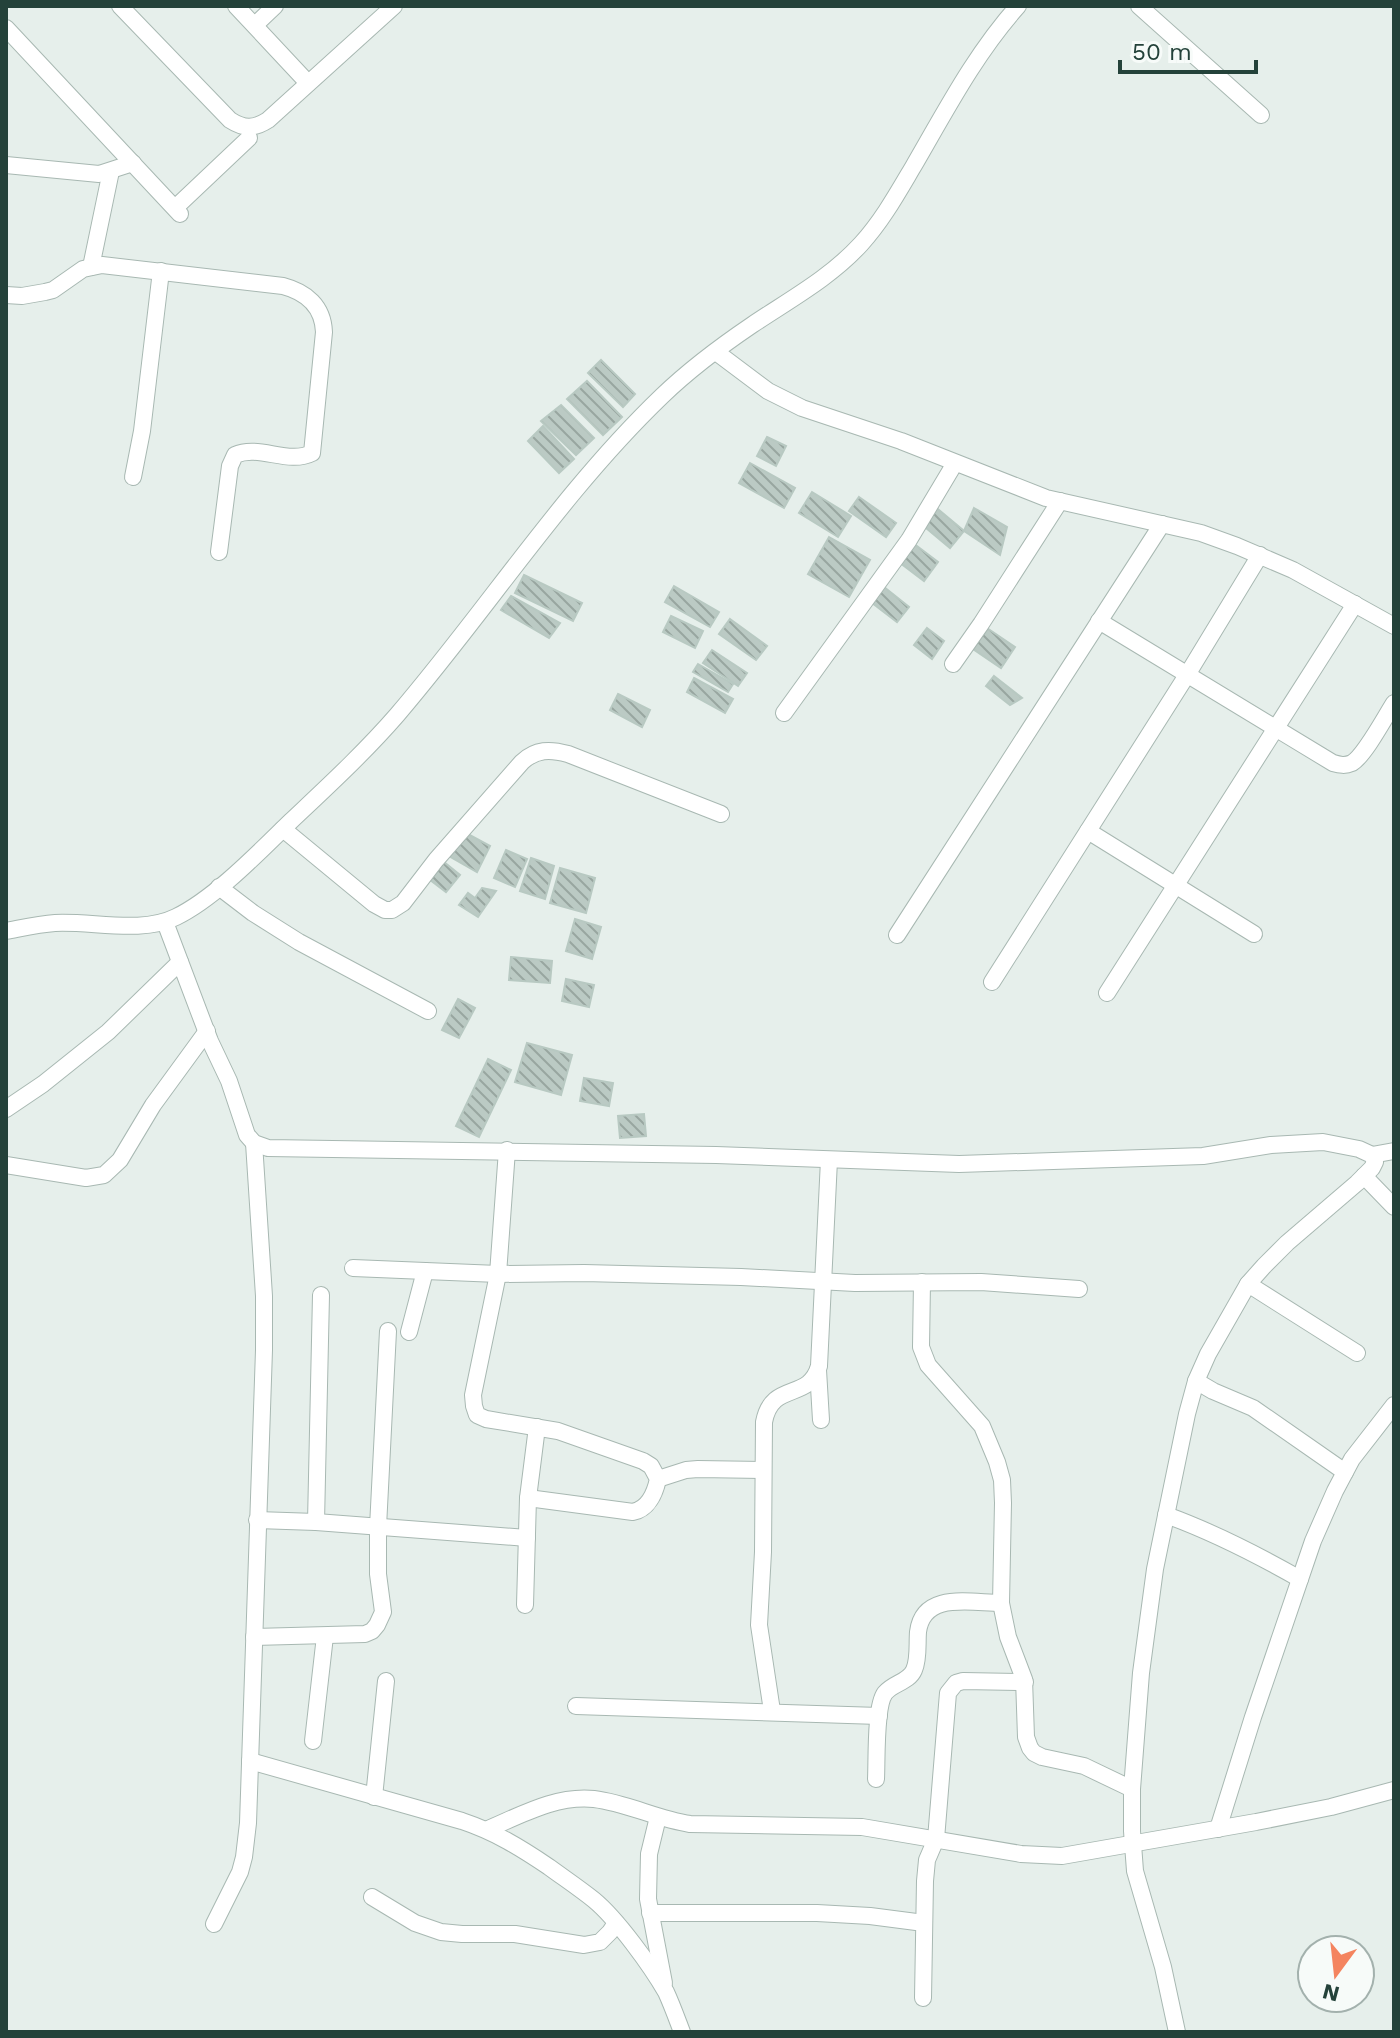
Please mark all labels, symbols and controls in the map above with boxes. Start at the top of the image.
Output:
scale bar [1120,24,1256,74]
text: 50 m [1132,38,1192,66]
north arrow [1296,1934,1376,2014]
text: N [1320,1979,1342,2007]

